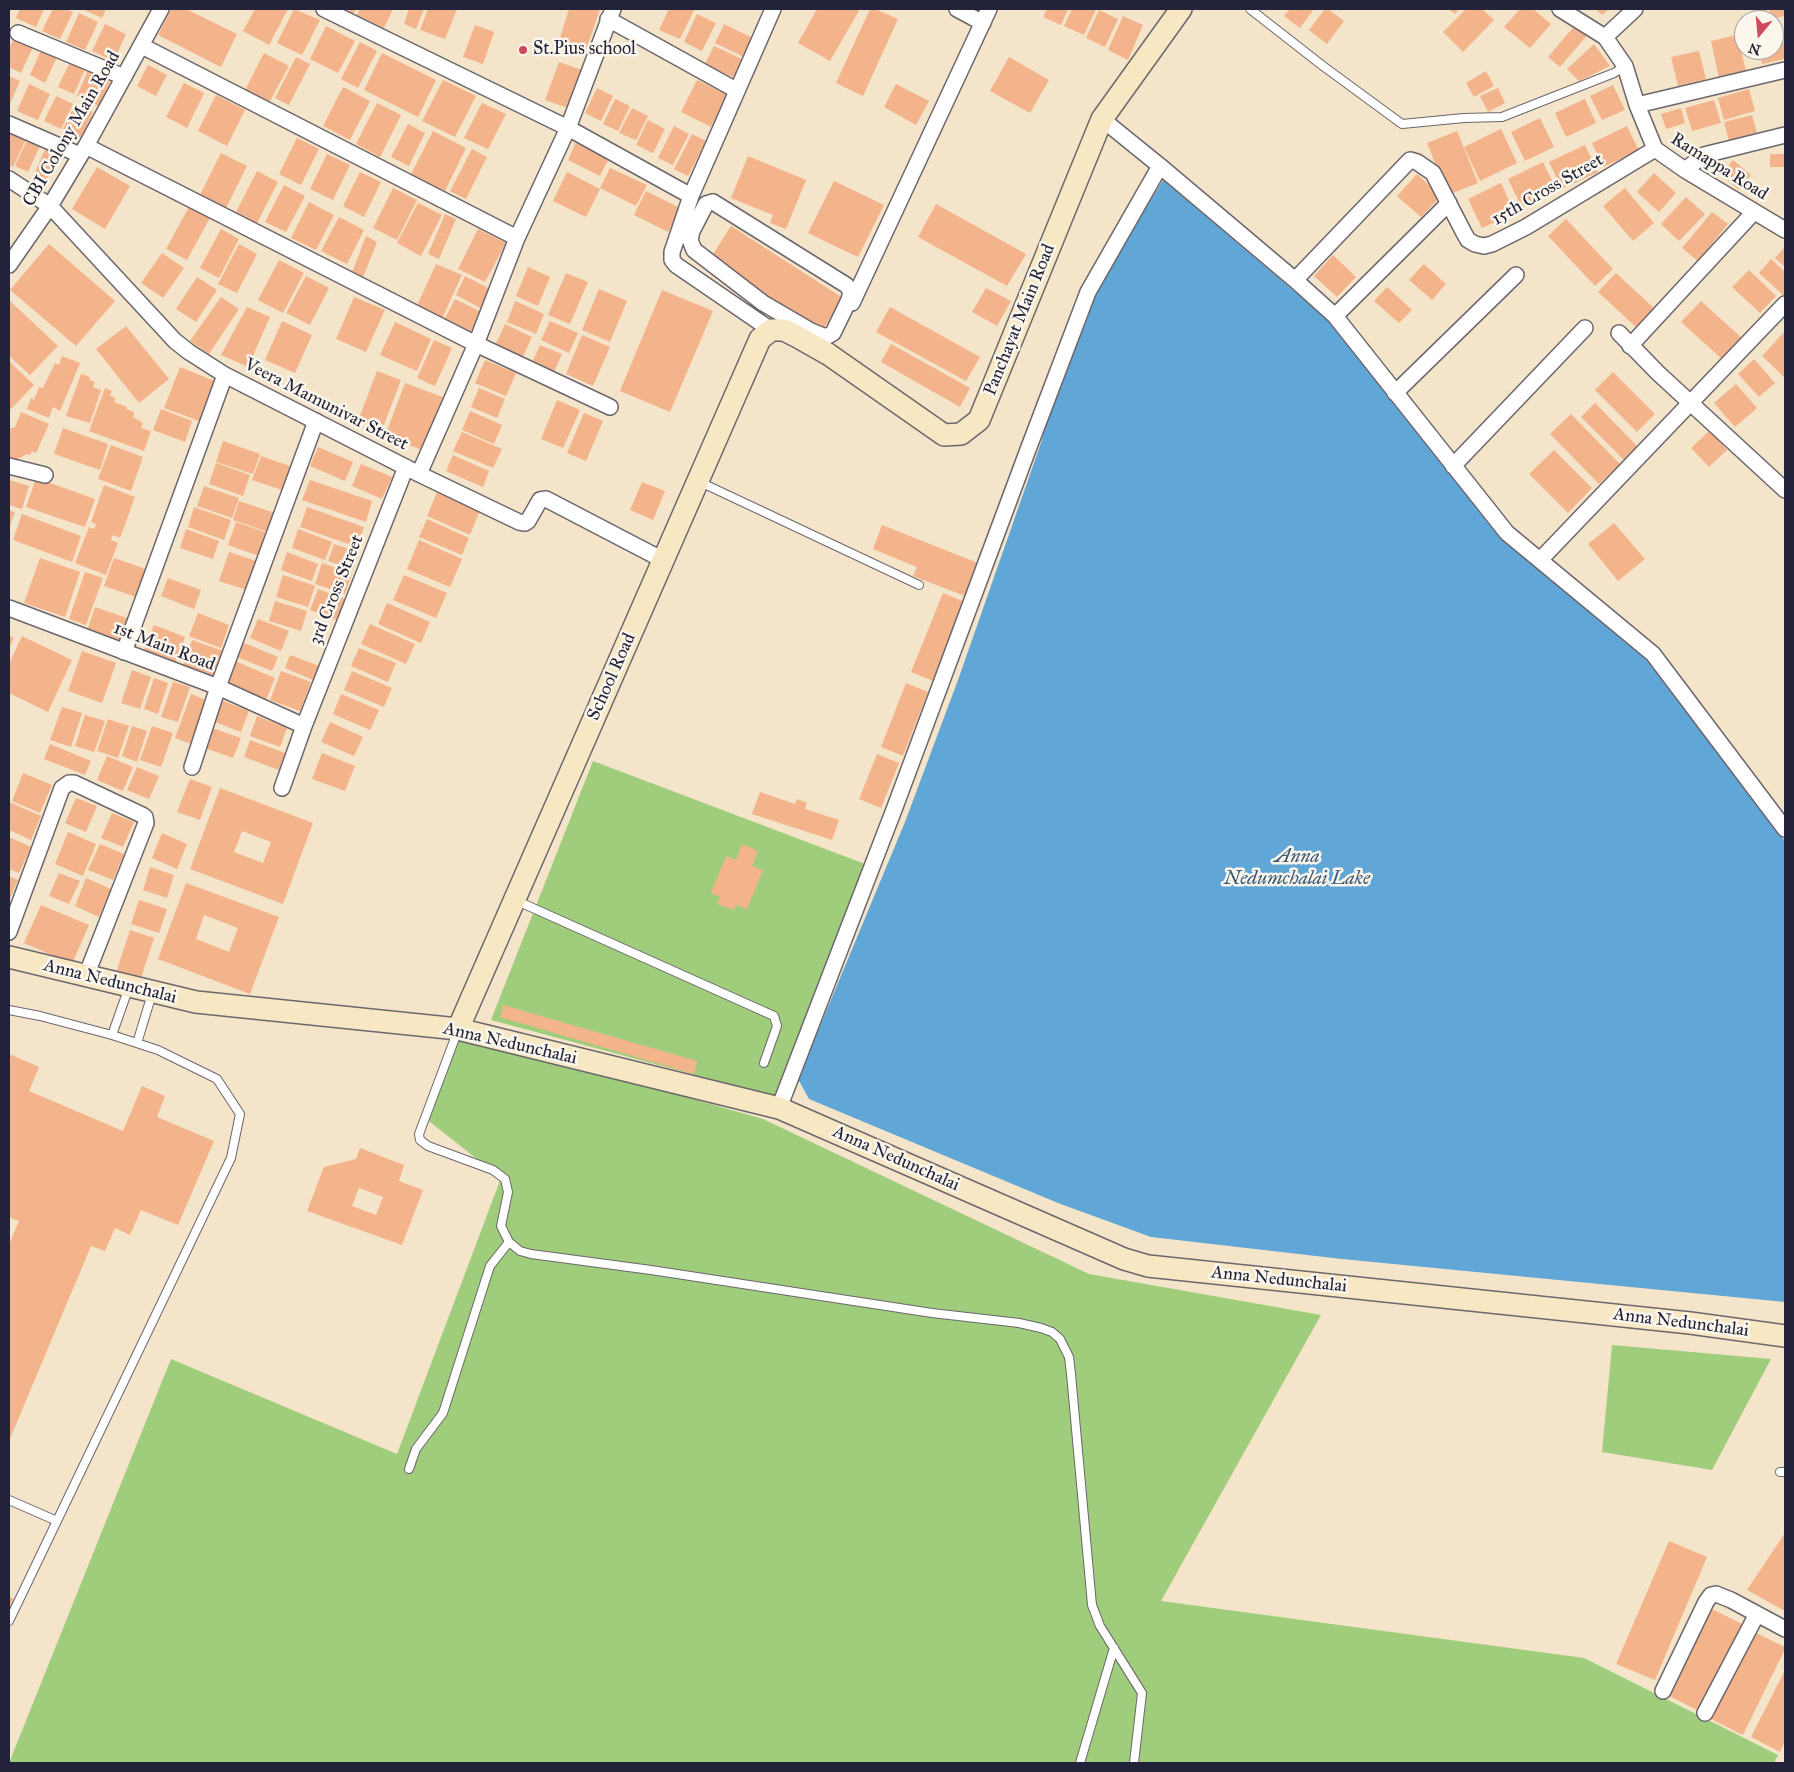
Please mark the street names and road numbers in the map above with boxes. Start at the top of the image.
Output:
street label: CBI Colony Main Road [19,47,125,211]
street label: Ramappa Road [1666,128,1772,206]
street label: 15th Cross Street [1488,149,1608,231]
street label: Panchayat Main Road [980,241,1060,399]
street label: Veera Mamunivar Street [240,354,412,456]
street label: 3rd Cross Street [305,532,369,648]
street label: 1st Main Road [110,618,218,676]
street label: School Road [583,630,641,724]
street label: Anna Nedunchalai [41,955,179,1009]
street label: Anna Nedunchalai [441,1018,579,1070]
street label: Anna Nedunchalai [829,1121,963,1197]
street label: Anna Nedunchalai [1210,1262,1348,1298]
street label: Anna Nedunchalai [1612,1304,1750,1342]

